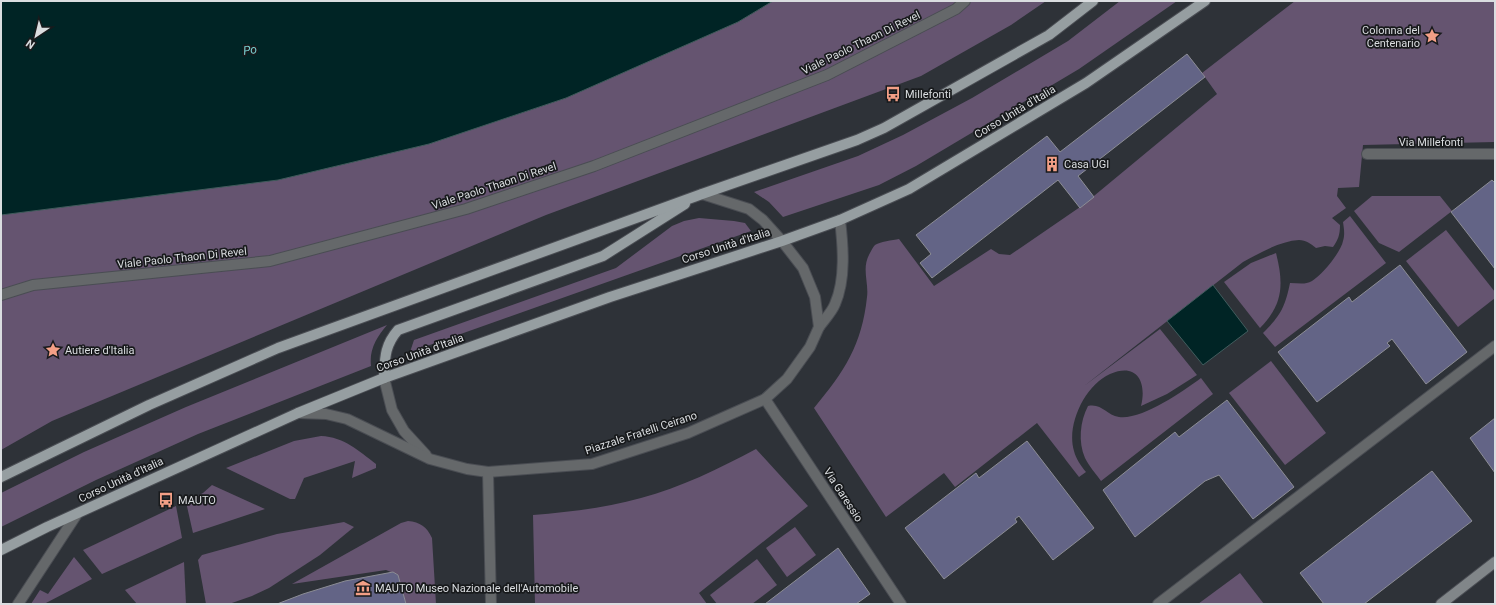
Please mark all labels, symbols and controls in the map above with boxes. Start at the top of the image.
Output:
street label: Viale Paolo Thaon Di Revel [800,9,922,77]
north arrow [16,16,56,56]
place label: Colonna del Centenario [1362,24,1420,50]
place icon: Colonna del Centenario [1423,27,1441,45]
text: N [23,36,37,51]
water label: Po [242,42,258,58]
street label: Corso Unità d'Italia [972,83,1058,141]
bus stop icon: Millefonti [884,85,902,103]
place label: Millefonti [905,88,951,101]
street label: Via Millefonti [1399,136,1463,149]
building icon: Casa UGI [1043,155,1061,173]
place label: Casa UGI [1064,158,1109,171]
street label: Viale Paolo Thaon Di Revel [430,160,558,212]
street label: Corso Unità d'Italia [680,226,772,266]
street label: Viale Paolo Thaon Di Revel [117,245,247,271]
street label: Corso Unità d'Italia [375,331,465,375]
place icon: Autiere d'Italia [44,341,62,359]
place label: Autiere d'Italia [65,344,135,357]
street label: Piazzale Fratelli Ceirano [583,409,699,457]
street label: Corso Unità d'Italia [77,455,165,505]
street label: Via Garessio [821,466,865,524]
bus stop icon: MAUTO [157,491,175,509]
place label: MAUTO [178,494,216,507]
museum icon: MAUTO Museo Nazionale dell'Automobile [354,579,372,597]
place label: MAUTO Museo Nazionale dell'Automobile [375,582,578,595]

